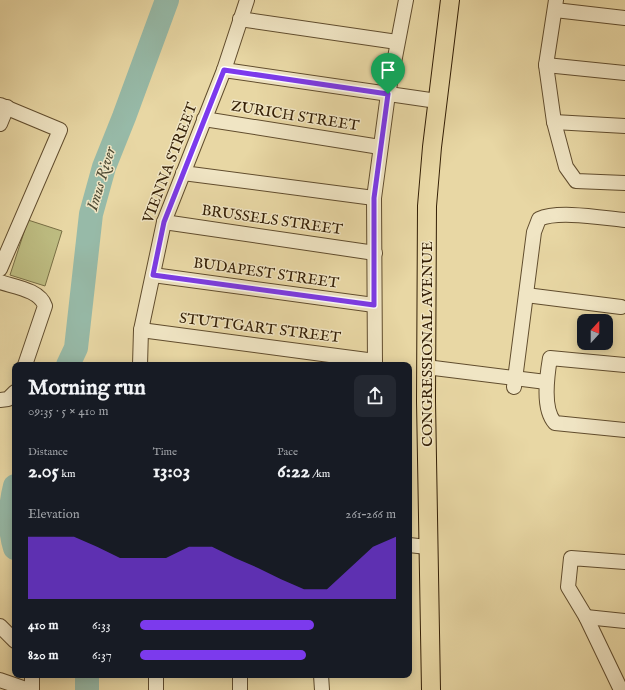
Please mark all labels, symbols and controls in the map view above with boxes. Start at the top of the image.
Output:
pin [371,53,405,94]
icon: arrive [377,59,399,81]
street label: ZURICH STREET [230,96,360,136]
street label: VIENNA STREET [138,100,202,227]
water label: Imus River [83,143,122,214]
street label: BRUSSELS STREET [200,201,344,239]
street label: CONGRESSIONAL AVENUE [418,241,437,447]
street label: BUDAPEST STREET [192,253,340,293]
street label: STUTTGART STREET [178,309,342,347]
north arrow [577,314,613,350]
map controls [577,314,613,350]
text: Morning run [28,374,146,402]
button: share [354,375,396,417]
text: 09:35 · 5 × 410 m [28,403,109,420]
text: Distance [28,445,68,459]
text: Time [153,445,177,459]
text: Pace [277,445,298,459]
text: 2.05 [28,459,59,484]
text: 13:03 [153,459,190,484]
text: 6:22 [277,459,310,484]
text: km [59,467,76,481]
text: /km [310,467,330,481]
text: Elevation [28,506,80,523]
text: 261–266 m [345,506,396,523]
text: 410 m [28,617,58,634]
text: 6:33 [92,617,111,634]
text: 820 m [28,647,58,664]
text: 6:37 [92,647,112,664]

